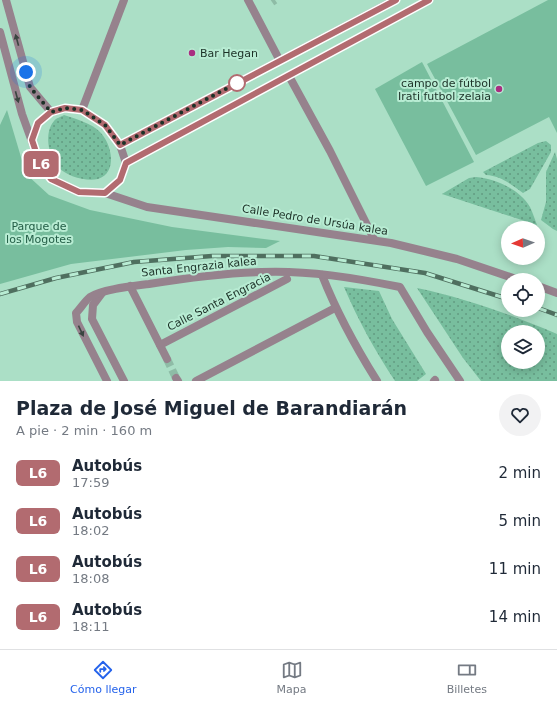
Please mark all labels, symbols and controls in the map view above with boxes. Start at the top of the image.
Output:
one-way arrow [14,34,20,46]
place label: Bar Hegan [200,47,258,60]
marker: Bar Hegan [187,48,197,58]
your location [16,62,36,82]
unlabelled marker [228,74,246,92]
place label: campo de fútbol Irati futbol zelaia [398,77,491,103]
marker: campo de fútbol Irati futbol zelaia [494,84,504,94]
one-way arrow [15,91,21,103]
line badge: L6 [23,151,59,177]
text: L6 [32,156,50,172]
street label: Calle Pedro de Ursúa kalea [241,202,389,238]
park label: Parque de los Mogotes [6,220,72,246]
north arrow [501,221,545,265]
map controls [501,221,545,369]
street label: Santa Engrazia kalea [141,254,257,280]
street label: Calle Santa Engracia [165,270,273,334]
button: locate [501,273,545,317]
one-way arrow [78,325,84,336]
button: layers [501,325,545,369]
button: heart [499,394,541,436]
text: Plaza de José Miguel de Barandiarán [16,397,407,419]
text: A pie · 2 min · 160 m [16,423,152,438]
text: Autobús [72,457,142,475]
text: 2 min [498,464,541,482]
text: L6 [29,465,47,481]
text: 17:59 [72,475,109,490]
text: Autobús [72,505,142,523]
text: 5 min [498,512,541,530]
text: L6 [29,513,47,529]
text: 18:02 [72,523,109,538]
text: Autobús [72,553,142,571]
text: 11 min [489,560,541,578]
text: L6 [29,561,47,577]
text: 18:08 [72,571,109,586]
text: Autobús [72,601,142,619]
text: 14 min [489,608,541,626]
text: L6 [29,609,47,625]
text: 18:11 [72,619,109,634]
tab: Cómo llegar [70,659,137,696]
tab: Mapa [277,659,307,696]
tab: Billetes [447,659,487,696]

